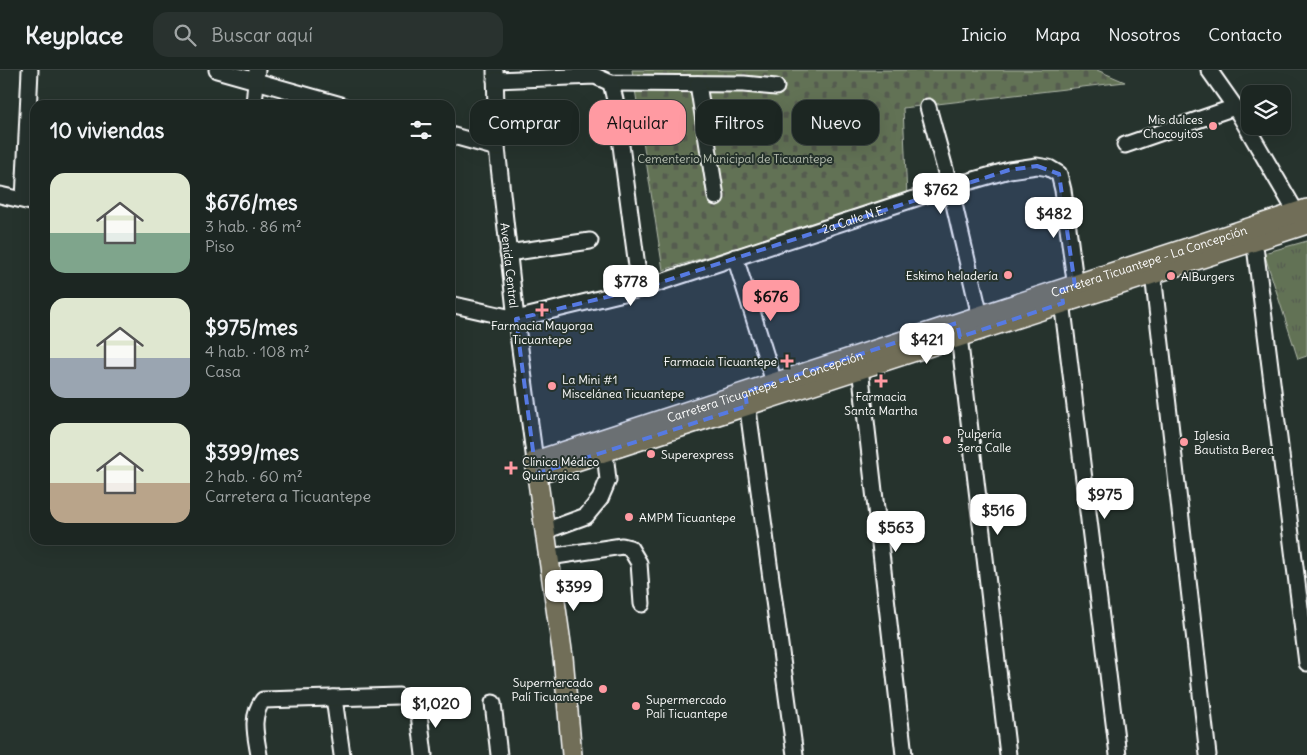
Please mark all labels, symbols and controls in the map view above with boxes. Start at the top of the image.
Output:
search box [153,12,503,57]
text: Keyplace [25,20,123,50]
icon: search [171,21,199,49]
text: Buscar aquí [211,23,313,47]
text: Inicio [961,23,1007,46]
text: Mapa [1035,23,1080,46]
text: Nosotros [1108,23,1180,46]
text: Contacto [1208,23,1282,46]
map controls [1241,85,1291,135]
button: layers [1241,85,1291,135]
chip: Comprar [470,100,579,145]
chip: Alquilar [589,100,686,145]
chip: Filtros [696,100,782,145]
chip: Nuevo [792,100,879,145]
place label: Mis dulces Chocoyitos [1143,112,1203,141]
icon: filters [407,116,435,144]
text: 10 viviendas [50,117,164,144]
marker: Mis dulces Chocoyitos [1207,120,1219,132]
park label: Cementerio Municipal de Ticuantepe [637,151,833,166]
pin: $762 [911,172,971,215]
text: $762 [924,179,958,199]
text: $676/mes [205,189,298,216]
icon: home [90,193,150,253]
pin: $482 [1024,196,1084,239]
street label: 2a Calle N.E. [820,201,887,236]
text: $482 [1036,203,1072,223]
text: 3 hab. · 86 m² [205,216,302,236]
street label: Avenida Central [498,222,522,309]
street label: Carretera Ticuantepe - La Concepción [1049,222,1249,300]
text: Piso [205,236,234,256]
pin: $778 [601,264,661,307]
place label: Eskimo heladería [906,268,998,283]
marker: Eskimo heladería [1002,269,1014,281]
place label: AlBurgers [1181,269,1235,284]
marker: AlBurgers [1165,270,1177,282]
text: $778 [614,271,648,291]
pin: $676 [741,280,801,322]
text: $676 [754,286,788,306]
marker: Farmacia Mayorga Ticuantepe [536,304,548,316]
text: $975/mes [205,314,298,341]
icon: home [90,318,150,378]
place label: Farmacia Mayorga Ticuantepe [491,318,593,347]
pin: $421 [897,322,957,365]
text: $421 [910,329,944,349]
text: 4 hab. · 108 m² [205,341,310,361]
street label: Carretera Ticuantepe - La Concepción [665,347,865,425]
place label: Farmacia Ticuantepe [664,354,777,369]
marker: Farmacia Ticuantepe [781,355,793,367]
text: Casa [205,361,241,381]
place label: La Mini #1 Miscelánea Ticuantepe [562,372,684,401]
marker: Farmacia Santa Martha [875,375,887,387]
marker: La Mini #1 Miscelánea Ticuantepe [546,380,558,392]
place label: Farmacia Santa Martha [844,389,918,418]
place label: Pulpería 3era Calle [957,426,1011,455]
place label: Iglesia Bautista Berea [1194,428,1274,457]
marker: Pulpería 3era Calle [941,434,953,446]
marker: Iglesia Bautista Berea [1178,436,1190,448]
text: $399/mes [205,439,299,466]
icon: home [90,443,150,503]
place label: Superexpress [661,447,734,462]
marker: Superexpress [645,448,657,460]
place label: Clínica Médico Quirúrgica [522,454,599,483]
marker: Clínica Médico Quirúrgica [504,461,518,475]
text: 2 hab. · 60 m² [205,466,303,486]
pin: $975 [1075,478,1135,520]
text: $975 [1087,484,1123,504]
text: Carretera a Ticuantepe [205,486,371,506]
pin: $516 [968,494,1028,536]
text: $516 [981,500,1015,520]
place label: AMPM Ticuantepe [639,510,736,525]
pin: $563 [866,510,926,553]
marker: AMPM Ticuantepe [623,511,635,523]
text: $563 [878,517,914,537]
pin: $399 [544,570,604,612]
text: $399 [556,576,592,596]
place label: Supermercado Palí Ticuantepe [512,675,593,704]
marker: Supermercado Palí Ticuantepe [597,683,609,695]
pin: $1,020 [395,686,477,729]
place label: Supermercado Pali Ticuantepe [646,692,727,721]
text: $1,020 [412,693,460,713]
marker: Supermercado Pali Ticuantepe [630,700,642,712]

